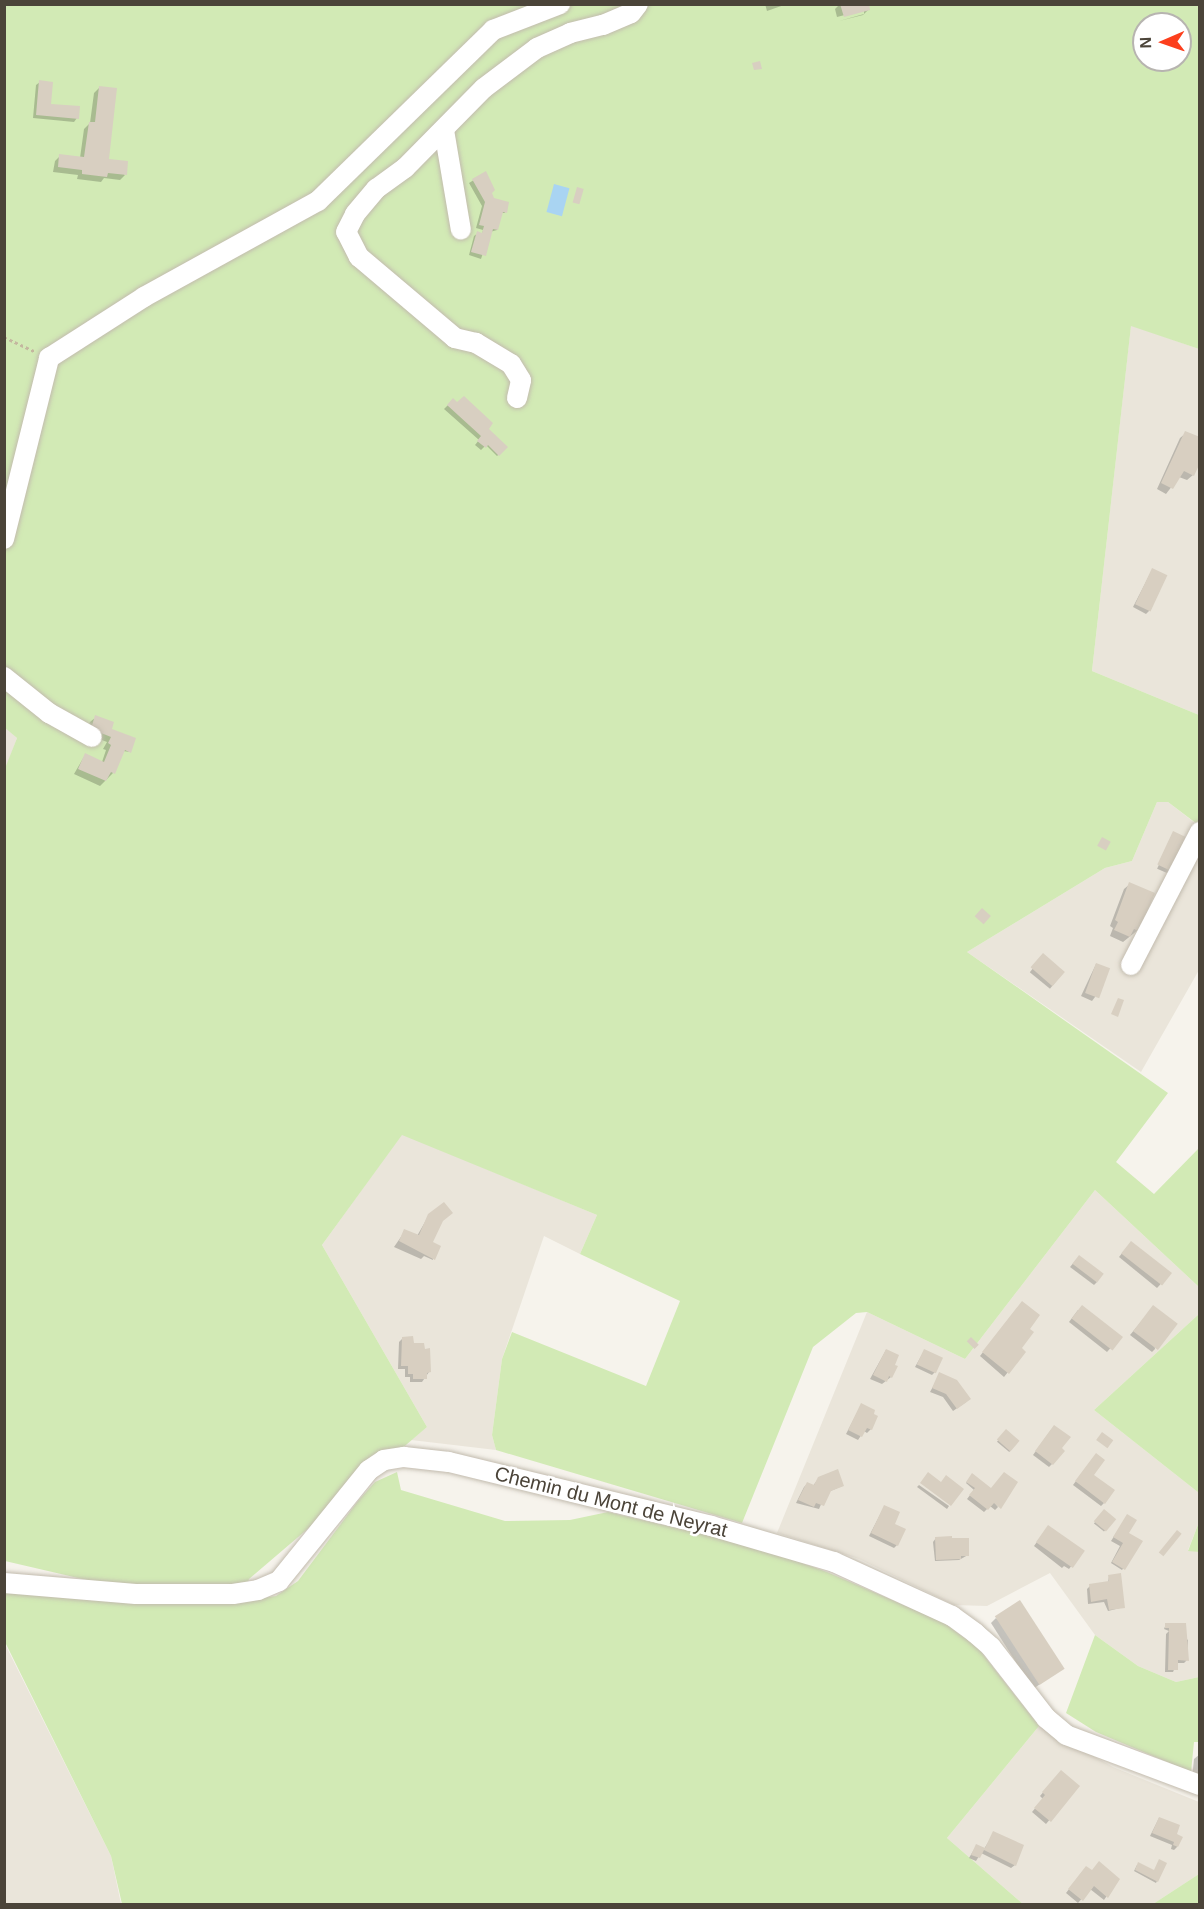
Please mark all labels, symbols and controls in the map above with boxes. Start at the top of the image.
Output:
north arrow [1132,12,1192,72]
text: N [1137,37,1154,49]
street label: Chemin du Mont de Neyrat [492,1461,730,1543]

